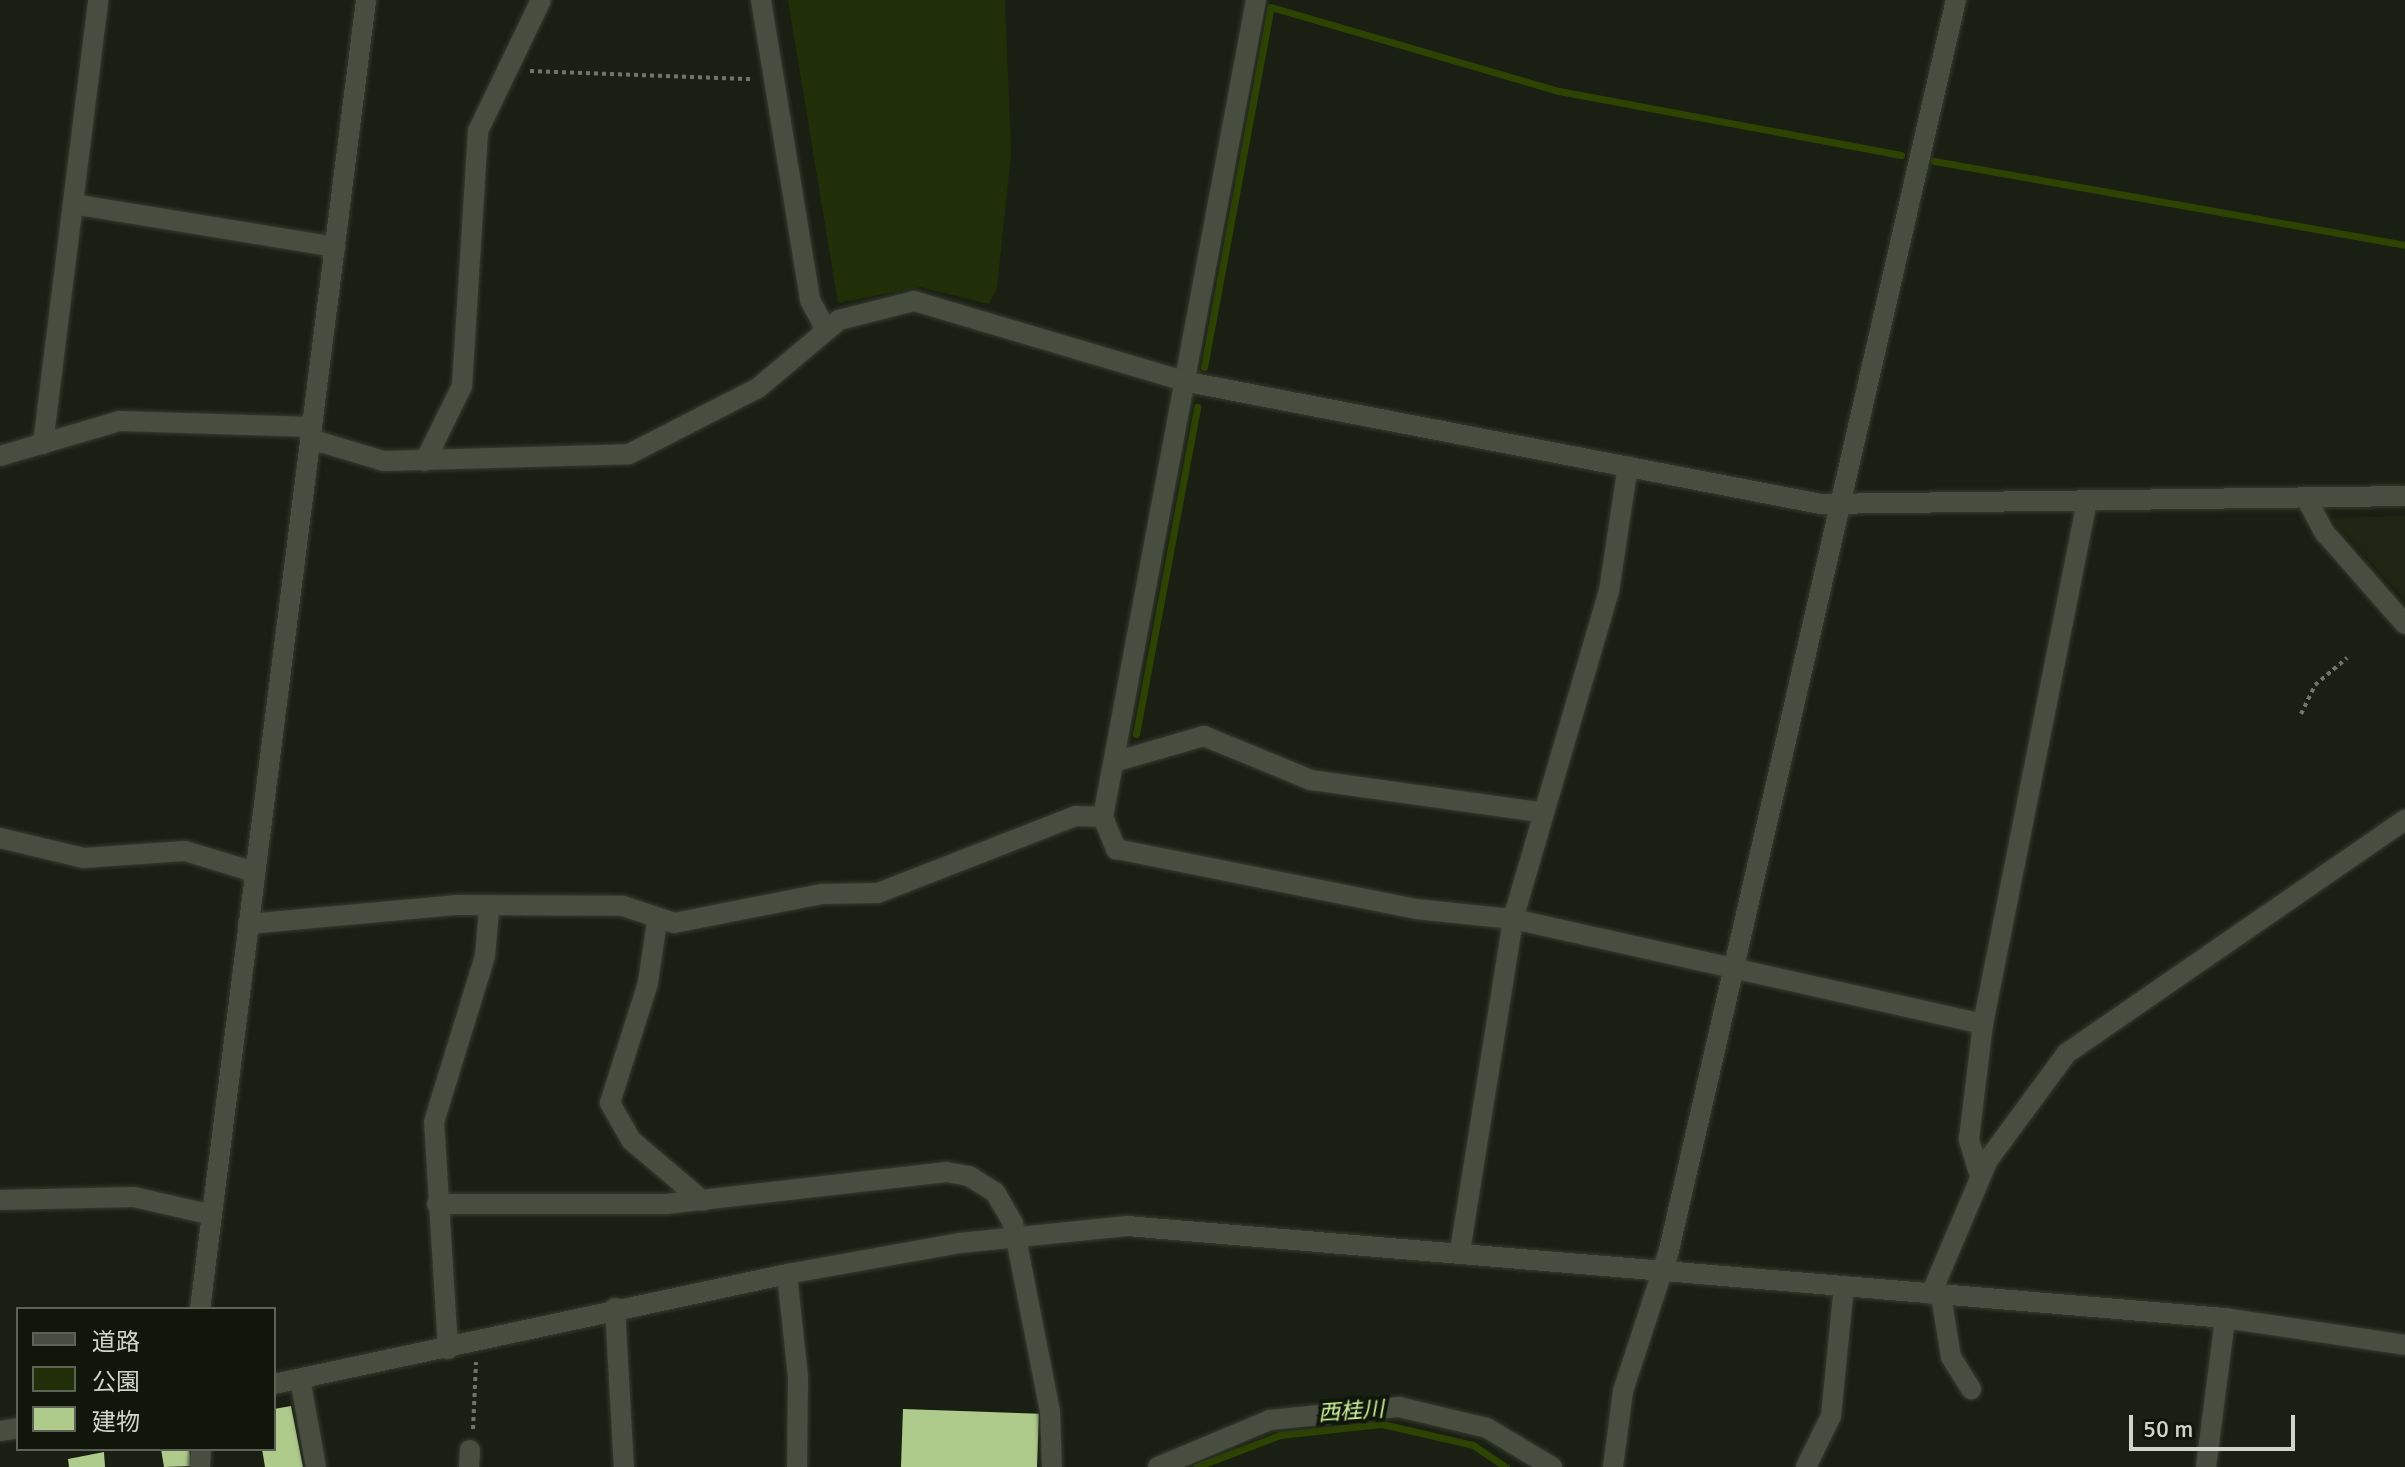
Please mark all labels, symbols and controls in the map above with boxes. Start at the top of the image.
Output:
legend [16,1307,276,1451]
text: 道路 [92,1327,140,1357]
text: 公園 [92,1367,140,1397]
water label: 西桂川 [1317,1396,1385,1426]
scale bar [2133,1399,2299,1449]
text: 建物 [92,1407,140,1437]
text: 50 m [2143,1414,2193,1444]

